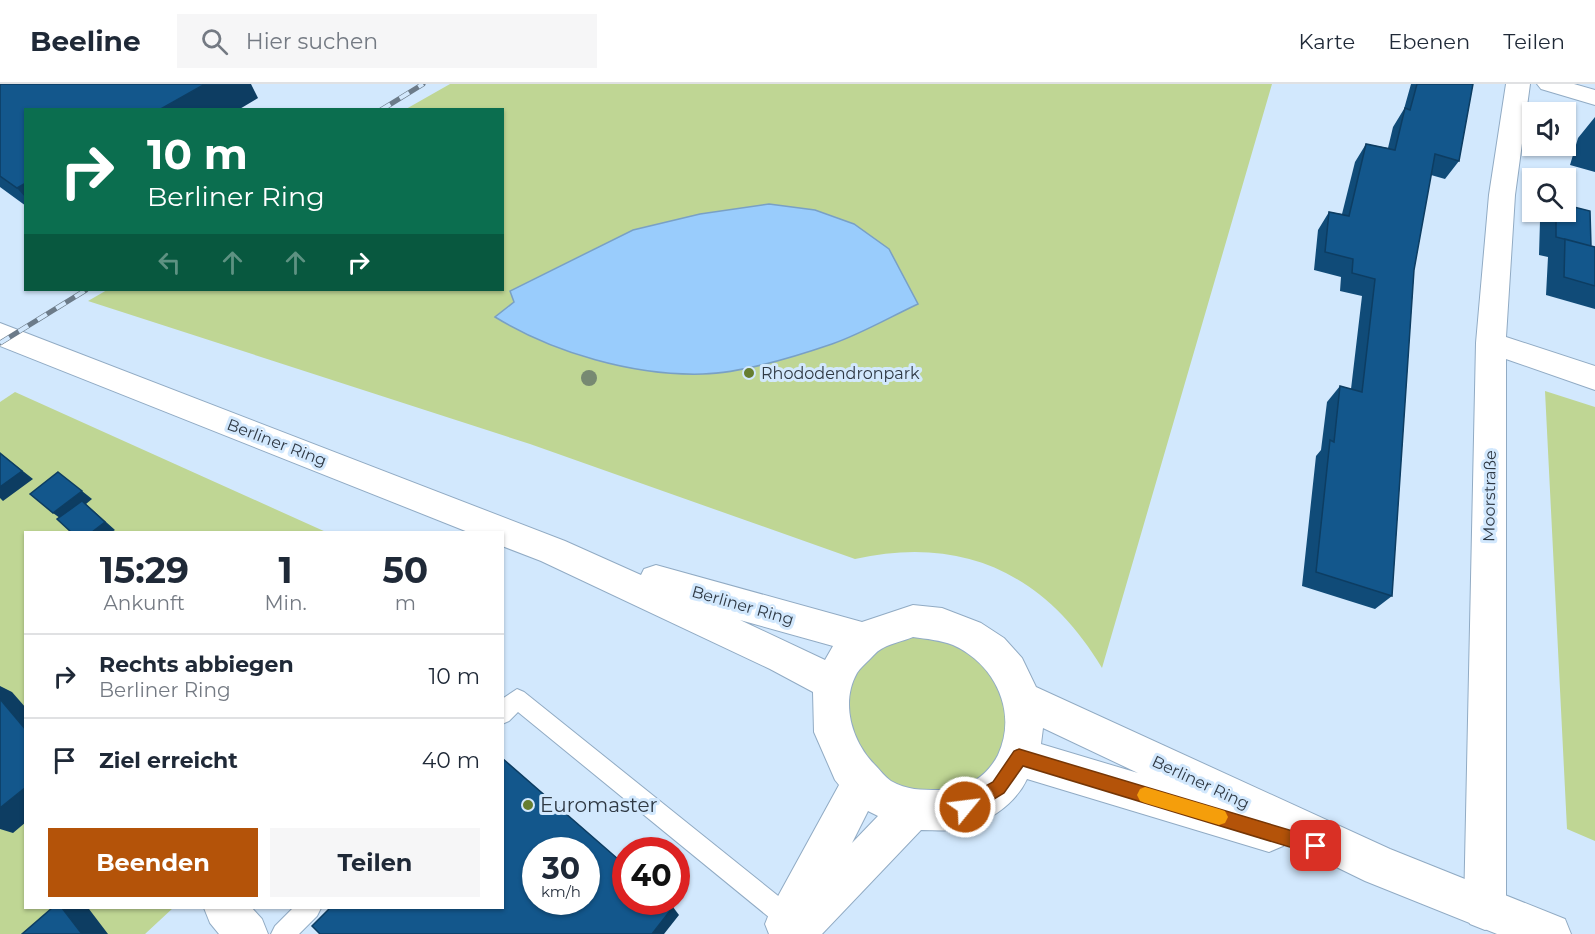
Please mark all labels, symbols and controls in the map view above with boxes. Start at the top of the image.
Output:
search box [177,14,597,68]
text: Beeline [30,24,141,58]
icon: search [198,25,231,58]
text: Hier suchen [246,28,378,55]
text: Karte [1299,29,1355,54]
text: Ebenen [1388,29,1470,54]
text: Teilen [1503,29,1565,54]
map controls [1522,102,1576,222]
button: sound [1522,102,1576,156]
text: 10 m [147,128,248,180]
icon: right [48,132,126,210]
button: search [1522,168,1576,222]
text: Berliner Ring [147,180,325,213]
icon: left [153,246,186,279]
icon: ahead [216,246,249,279]
icon: ahead [279,246,312,279]
icon: right [342,246,375,279]
place label: Rhododendronpark [761,364,920,383]
marker: Rhododendronpark [742,366,756,380]
street label: Berliner Ring [224,415,329,470]
street label: Moorstraße [1479,450,1500,542]
text: 15:29 [100,548,189,592]
text: 1 [279,548,293,592]
text: 50 [382,548,428,592]
street label: Berliner Ring [690,582,796,629]
text: Ankunft [104,591,185,615]
text: Min. [264,591,307,615]
text: m [395,591,416,615]
text: Rechts abbiegen [99,651,294,678]
icon: right [48,660,81,693]
text: 10 m [428,663,480,690]
text: Berliner Ring [99,678,231,702]
icon: arrive [48,744,81,777]
text: Ziel erreicht [99,747,238,774]
text: 40 m [422,747,480,774]
street label: Berliner Ring [1149,752,1253,813]
position arrow [933,775,997,839]
place label: Euromaster [540,793,658,817]
marker: Euromaster [521,798,535,812]
pin [1290,820,1341,871]
button: Beenden [48,828,258,897]
button: Teilen [270,828,480,897]
icon: arrive [1299,829,1332,862]
speed limit sign: 40 [612,837,690,915]
text: 30 [542,850,580,887]
text: km/h [541,882,581,901]

